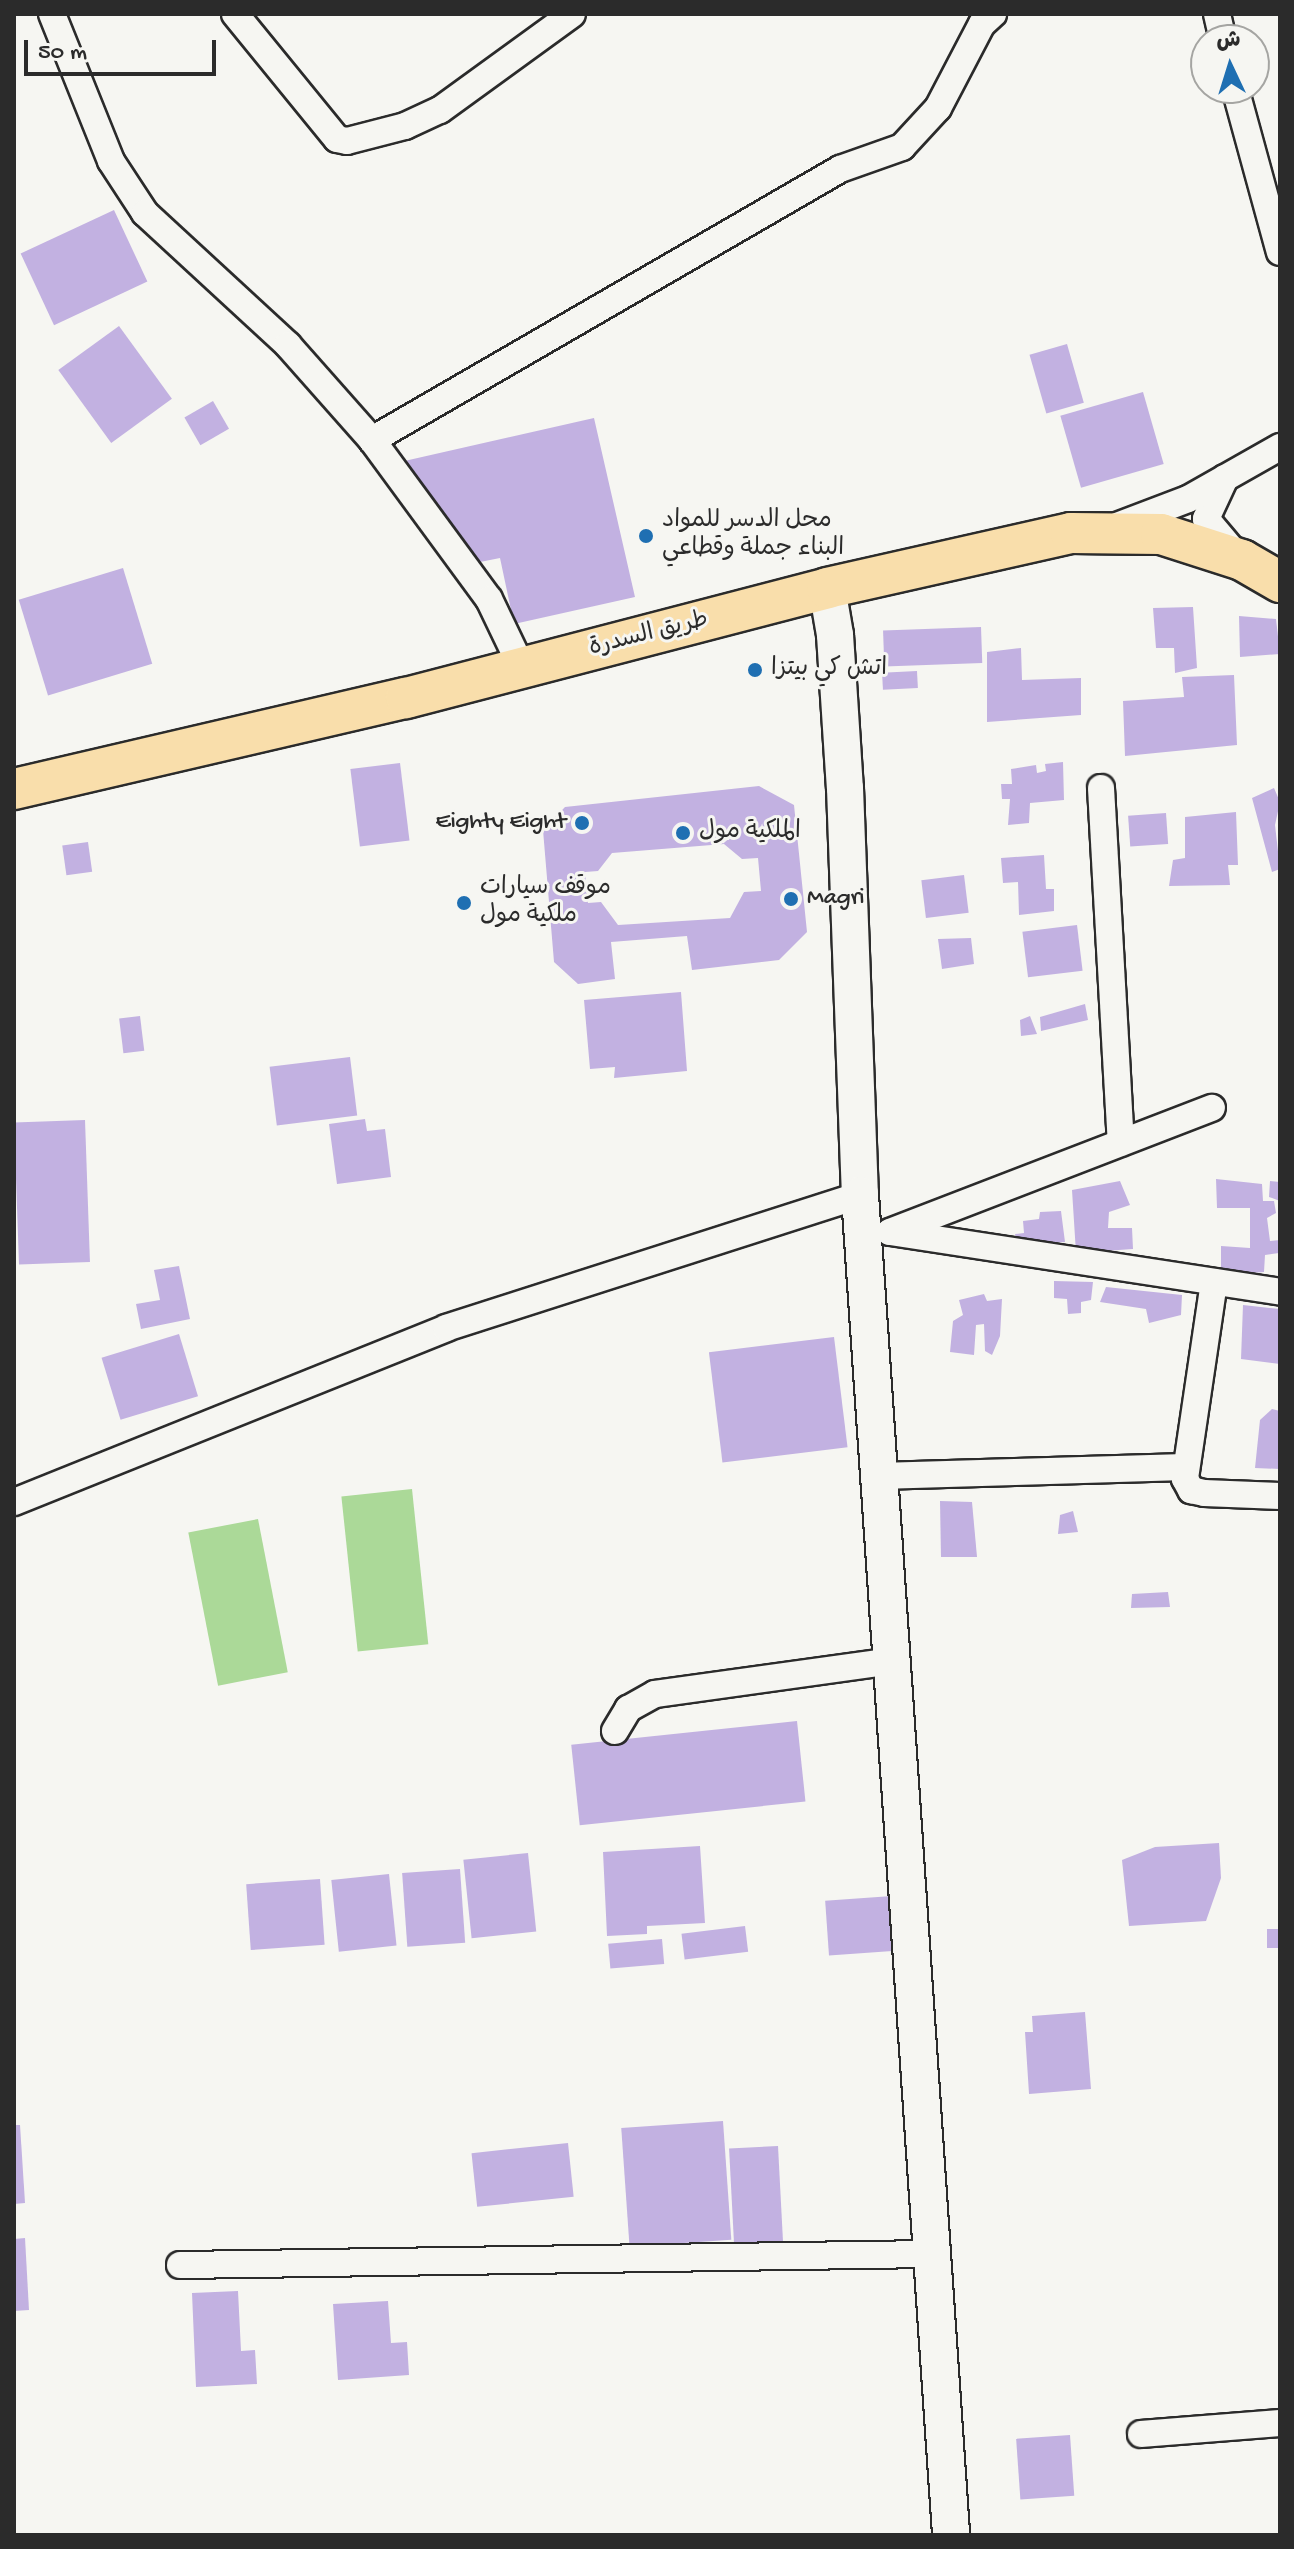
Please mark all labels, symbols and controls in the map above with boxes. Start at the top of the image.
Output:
scale bar [28,24,220,74]
north arrow [1190,24,1270,104]
text: ش [1215,28,1241,56]
text: 50 m [38,39,87,68]
place label: محل الدسر للمواد البناء جملة وقطاعي [662,508,844,564]
marker: محل الدسر للمواد البناء جملة وقطاعي [637,527,655,545]
street label: طريق السدرة [586,606,712,664]
place label: اتش كي بيتزا [771,656,887,684]
marker: اتش كي بيتزا [746,661,764,679]
place label: Eighty Eight [436,809,566,837]
marker: Eighty Eight [573,814,591,832]
place label: الملكية مول [699,819,801,847]
marker: الملكية مول [674,824,692,842]
place label: موقف سيارات ملكية مول [480,875,611,931]
place label: Magri [807,885,864,913]
marker: Magri [782,890,800,908]
marker: موقف سيارات ملكية مول [455,894,473,912]

